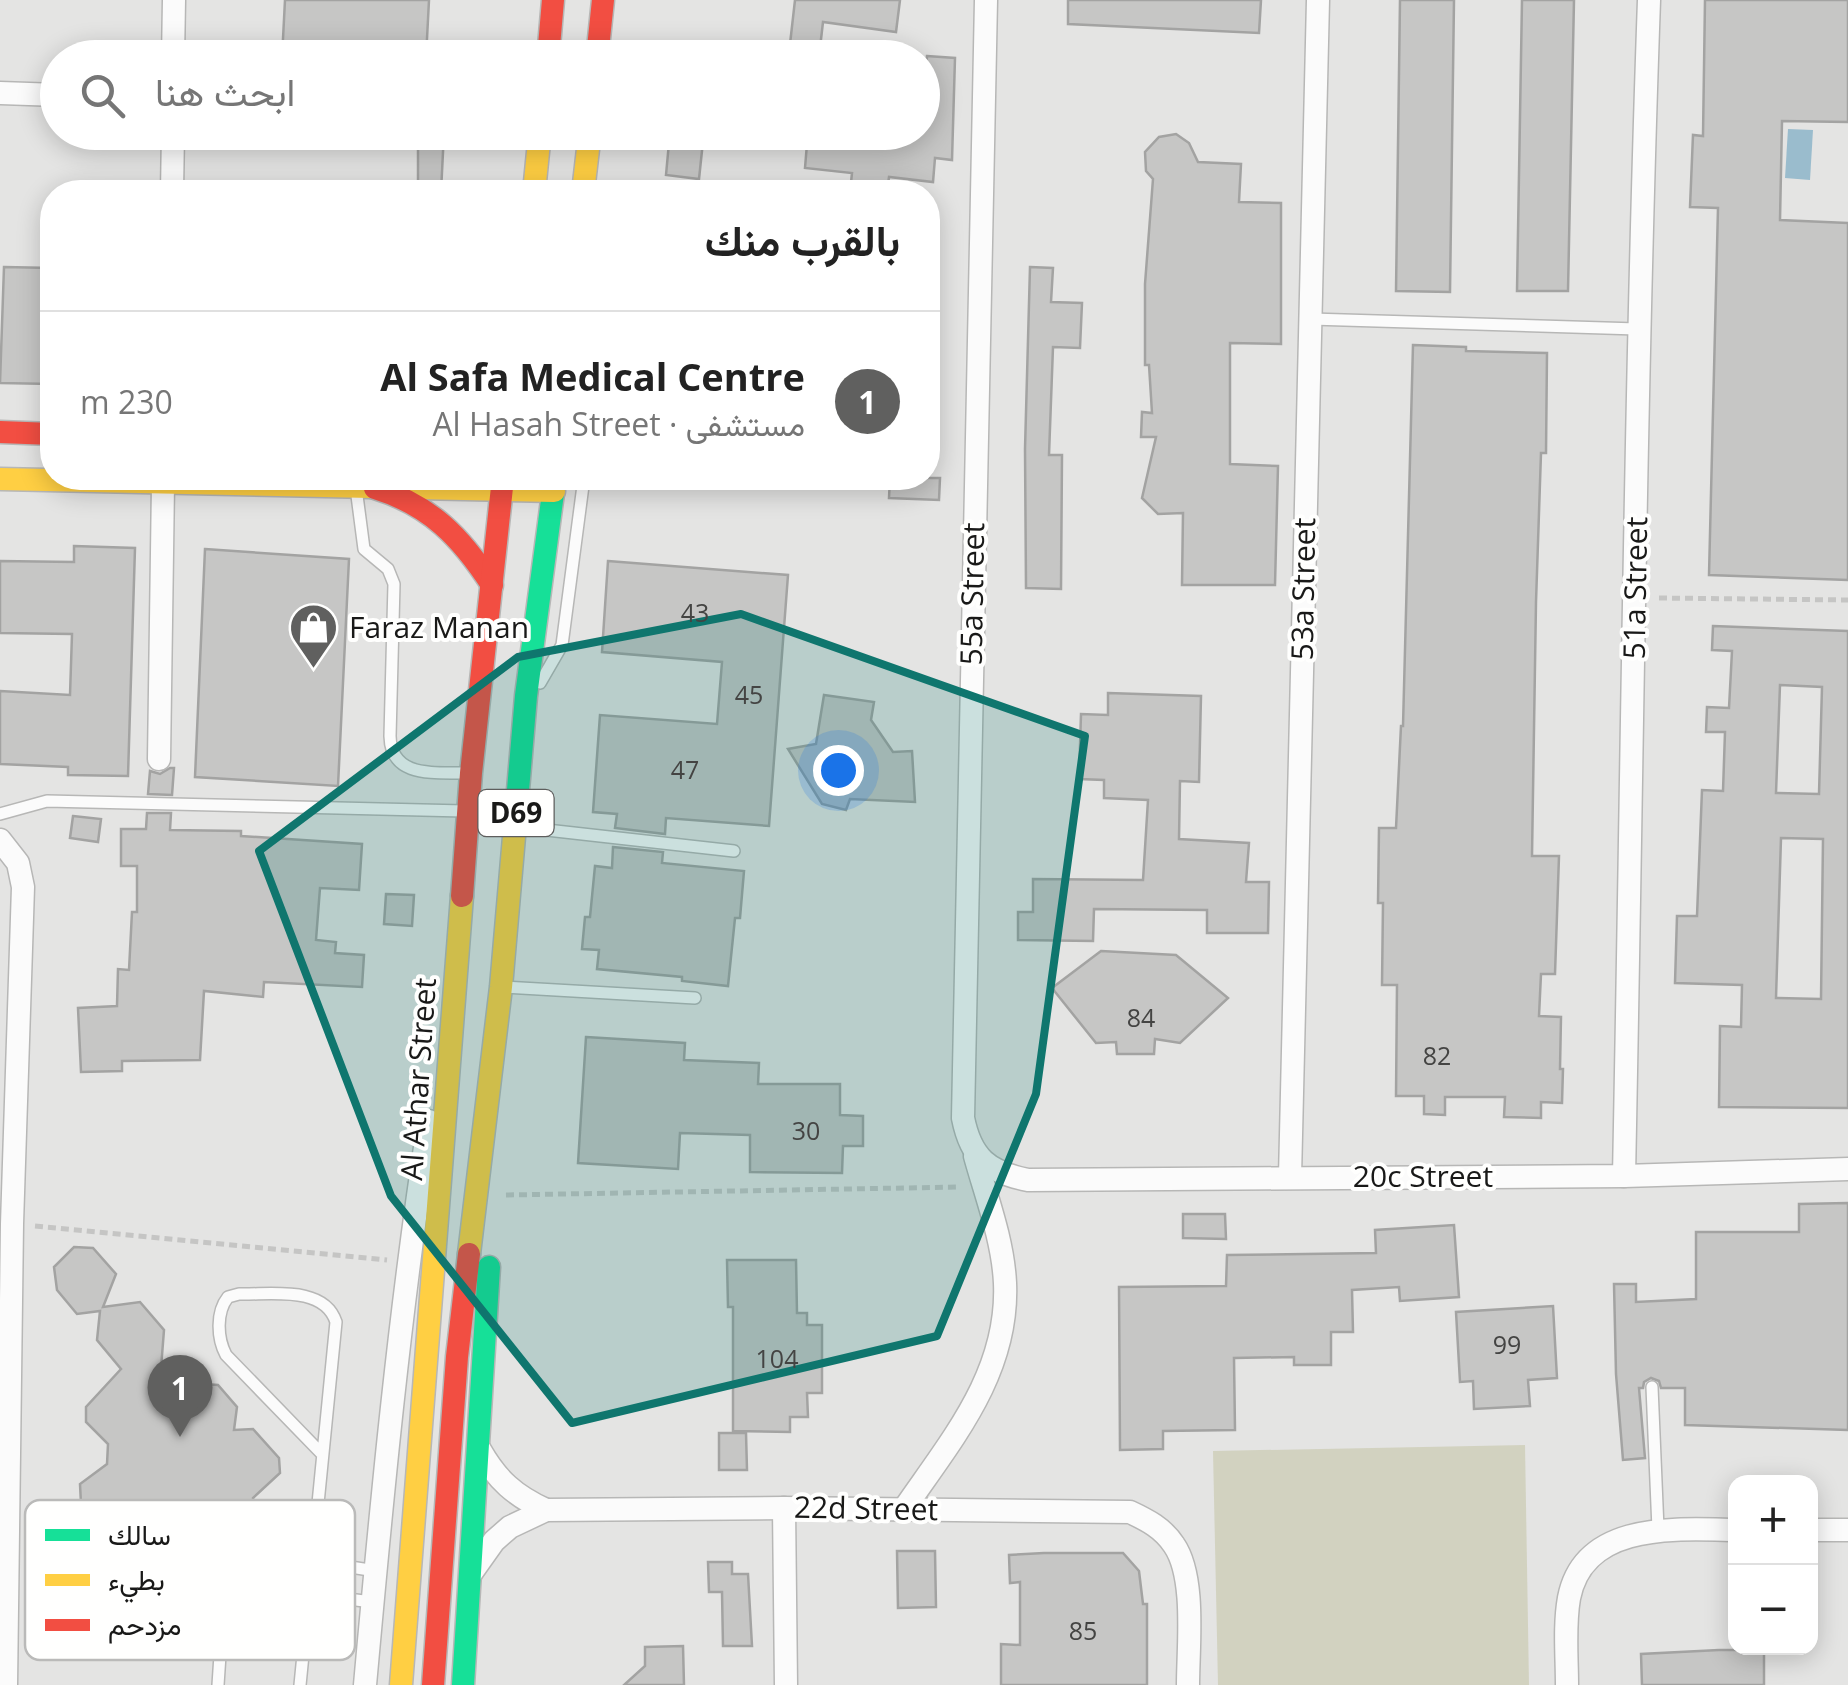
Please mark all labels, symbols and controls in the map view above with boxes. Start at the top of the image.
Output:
search box [40,40,940,150]
text: ابحث هنا [155,65,295,117]
icon: search [75,68,130,123]
text: بالقرب منك [705,211,900,268]
text: Al Safa Medical Centre [380,350,805,402]
text: 230 m [80,380,173,423]
text: 1 [858,380,877,423]
text: مستشفى · Al Hasah Street [432,402,805,445]
street label: 51a Street [1613,516,1656,660]
street label: 53a Street [1281,517,1324,661]
street label: 55a Street [950,522,993,666]
house number: 43 [681,595,709,629]
shop icon: Faraz Manan [288,602,340,670]
place label: Faraz Manan [349,606,529,647]
house number: 45 [735,677,763,711]
your location [813,745,864,796]
house number: 47 [671,752,699,786]
road number: D69 [478,790,554,836]
street label: Al Athar Street [390,976,445,1182]
house number: 84 [1127,1000,1155,1034]
house number: 82 [1423,1038,1451,1072]
house number: 30 [792,1113,820,1147]
street label: 20c Street [1353,1155,1493,1196]
house number: 99 [1493,1327,1521,1361]
house number: 104 [756,1341,798,1375]
pin: 1 [148,1354,212,1437]
map controls [1728,1475,1818,1655]
button: + [1728,1475,1818,1565]
street label: 22d Street [794,1486,938,1529]
legend [25,1500,355,1660]
text: سالك [108,1515,171,1553]
text: بطيء [108,1560,165,1603]
button: − [1728,1565,1818,1655]
text: مزدحم [108,1605,181,1644]
house number: 85 [1069,1613,1097,1647]

